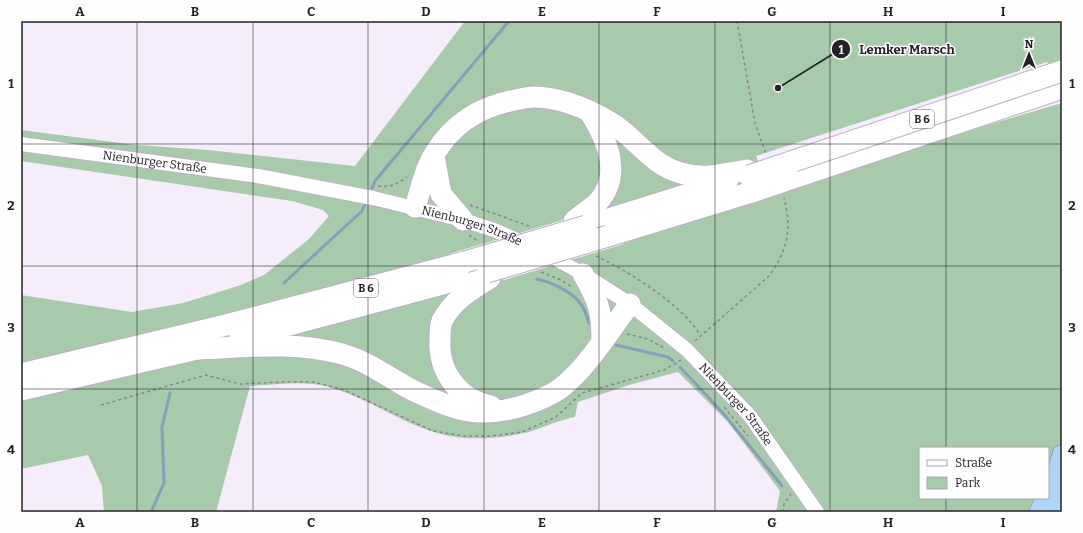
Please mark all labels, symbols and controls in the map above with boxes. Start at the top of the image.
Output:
text: A [75,4,85,19]
text: B [191,4,199,19]
text: C [307,4,315,19]
text: D [421,4,431,19]
text: E [538,4,546,19]
text: F [653,4,661,19]
text: G [767,4,777,19]
text: H [883,4,893,19]
text: I [1001,4,1006,19]
north arrow [1009,34,1049,74]
callout: Lemker Marsch [831,37,962,62]
text: N [1025,38,1034,51]
text: Lemker Marsch [859,42,955,57]
text: 1 [838,43,844,57]
text: 1 [8,76,14,91]
text: 1 [1069,76,1075,91]
road number: B 6 [910,110,934,128]
street label: Nienburger Straße [102,148,208,176]
text: 2 [7,198,15,213]
text: 2 [1068,198,1076,213]
street label: Nienburger Straße [420,203,524,248]
road number: B 6 [354,279,378,297]
text: 3 [7,320,15,335]
text: 3 [1068,320,1076,335]
street label: Nienburger Straße [696,360,775,448]
text: 4 [7,442,15,457]
text: 4 [1068,442,1076,457]
legend [919,447,1049,499]
text: Straße [955,456,992,470]
text: Park [955,476,981,490]
text: A [75,515,85,530]
text: B [191,515,199,530]
text: C [307,515,315,530]
text: D [421,515,431,530]
text: E [538,515,546,530]
text: F [653,515,661,530]
text: G [767,515,777,530]
text: H [883,515,893,530]
text: I [1001,515,1006,530]

